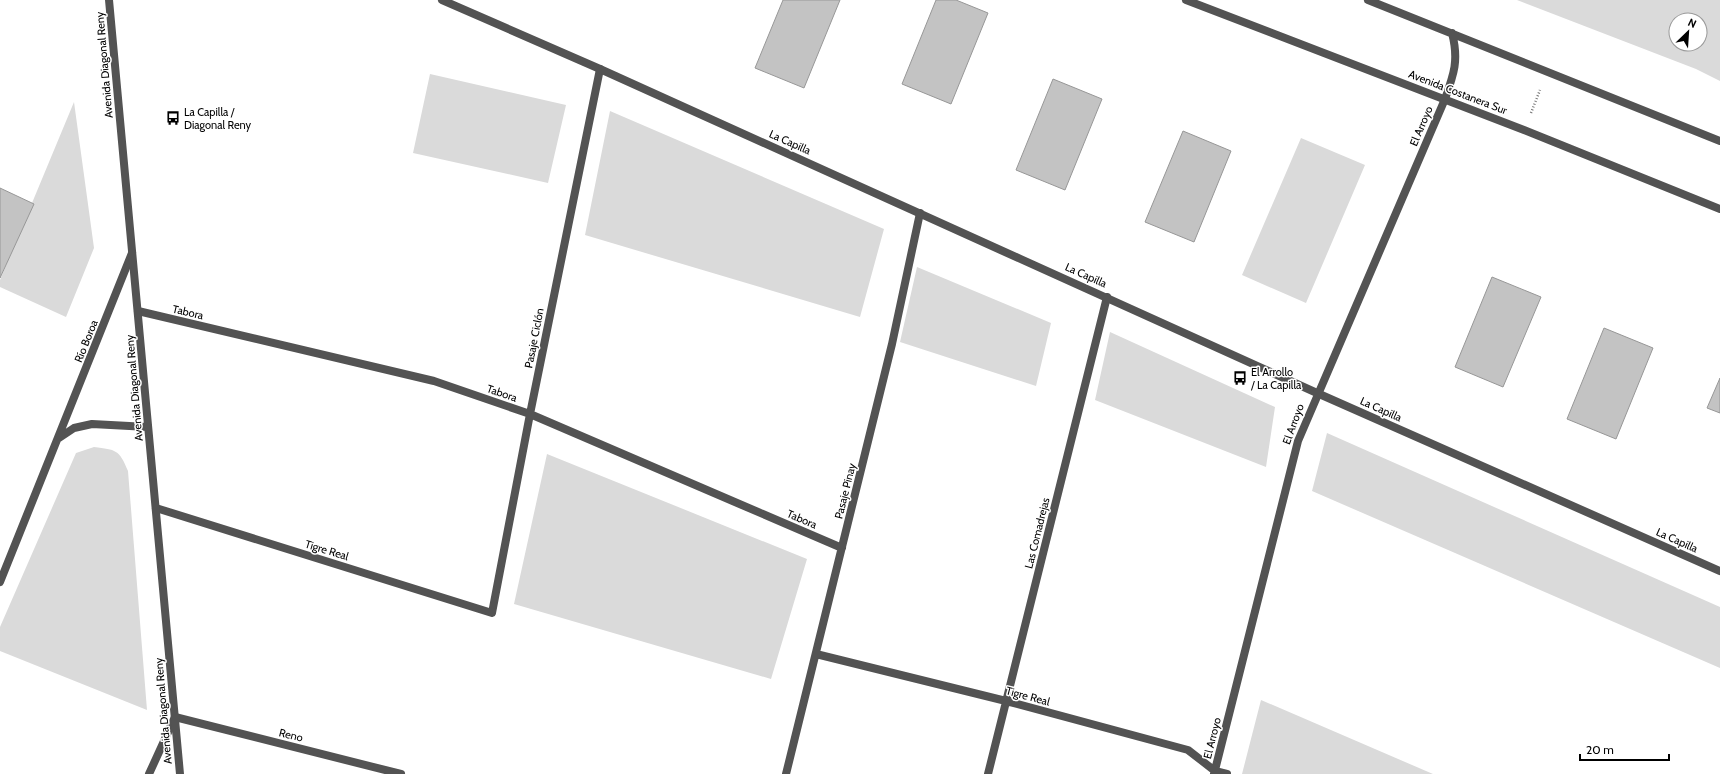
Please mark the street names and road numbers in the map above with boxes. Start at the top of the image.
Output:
street label: Avenida Diagonal Reny [92,11,116,119]
street label: Avenida Costanera Sur [1407,67,1510,117]
street label: El Arroyo [1406,104,1436,148]
street label: La Capilla [767,127,814,158]
street label: La Capilla [1063,260,1110,291]
street label: Tabora [171,302,206,323]
street label: Pasaje Ciclón [521,307,547,369]
street label: Río Boroa [71,317,101,364]
street label: Avenida Diagonal Reny [122,334,146,442]
street label: Tabora [485,381,520,405]
street label: La Capilla [1358,394,1405,425]
street label: El Arroyo [1279,402,1307,446]
street label: Pasaje Pinay [831,461,859,520]
street label: Las Comadrejas [1021,496,1053,570]
street label: Tabora [785,506,820,532]
street label: La Capilla [1654,525,1701,556]
street label: Tigre Real [303,537,351,563]
street label: Avenida Diagonal Reny [151,657,175,765]
street label: Tigre Real [1004,683,1052,709]
street label: El Arroyo [1200,716,1224,760]
street label: Reno [278,725,304,745]

